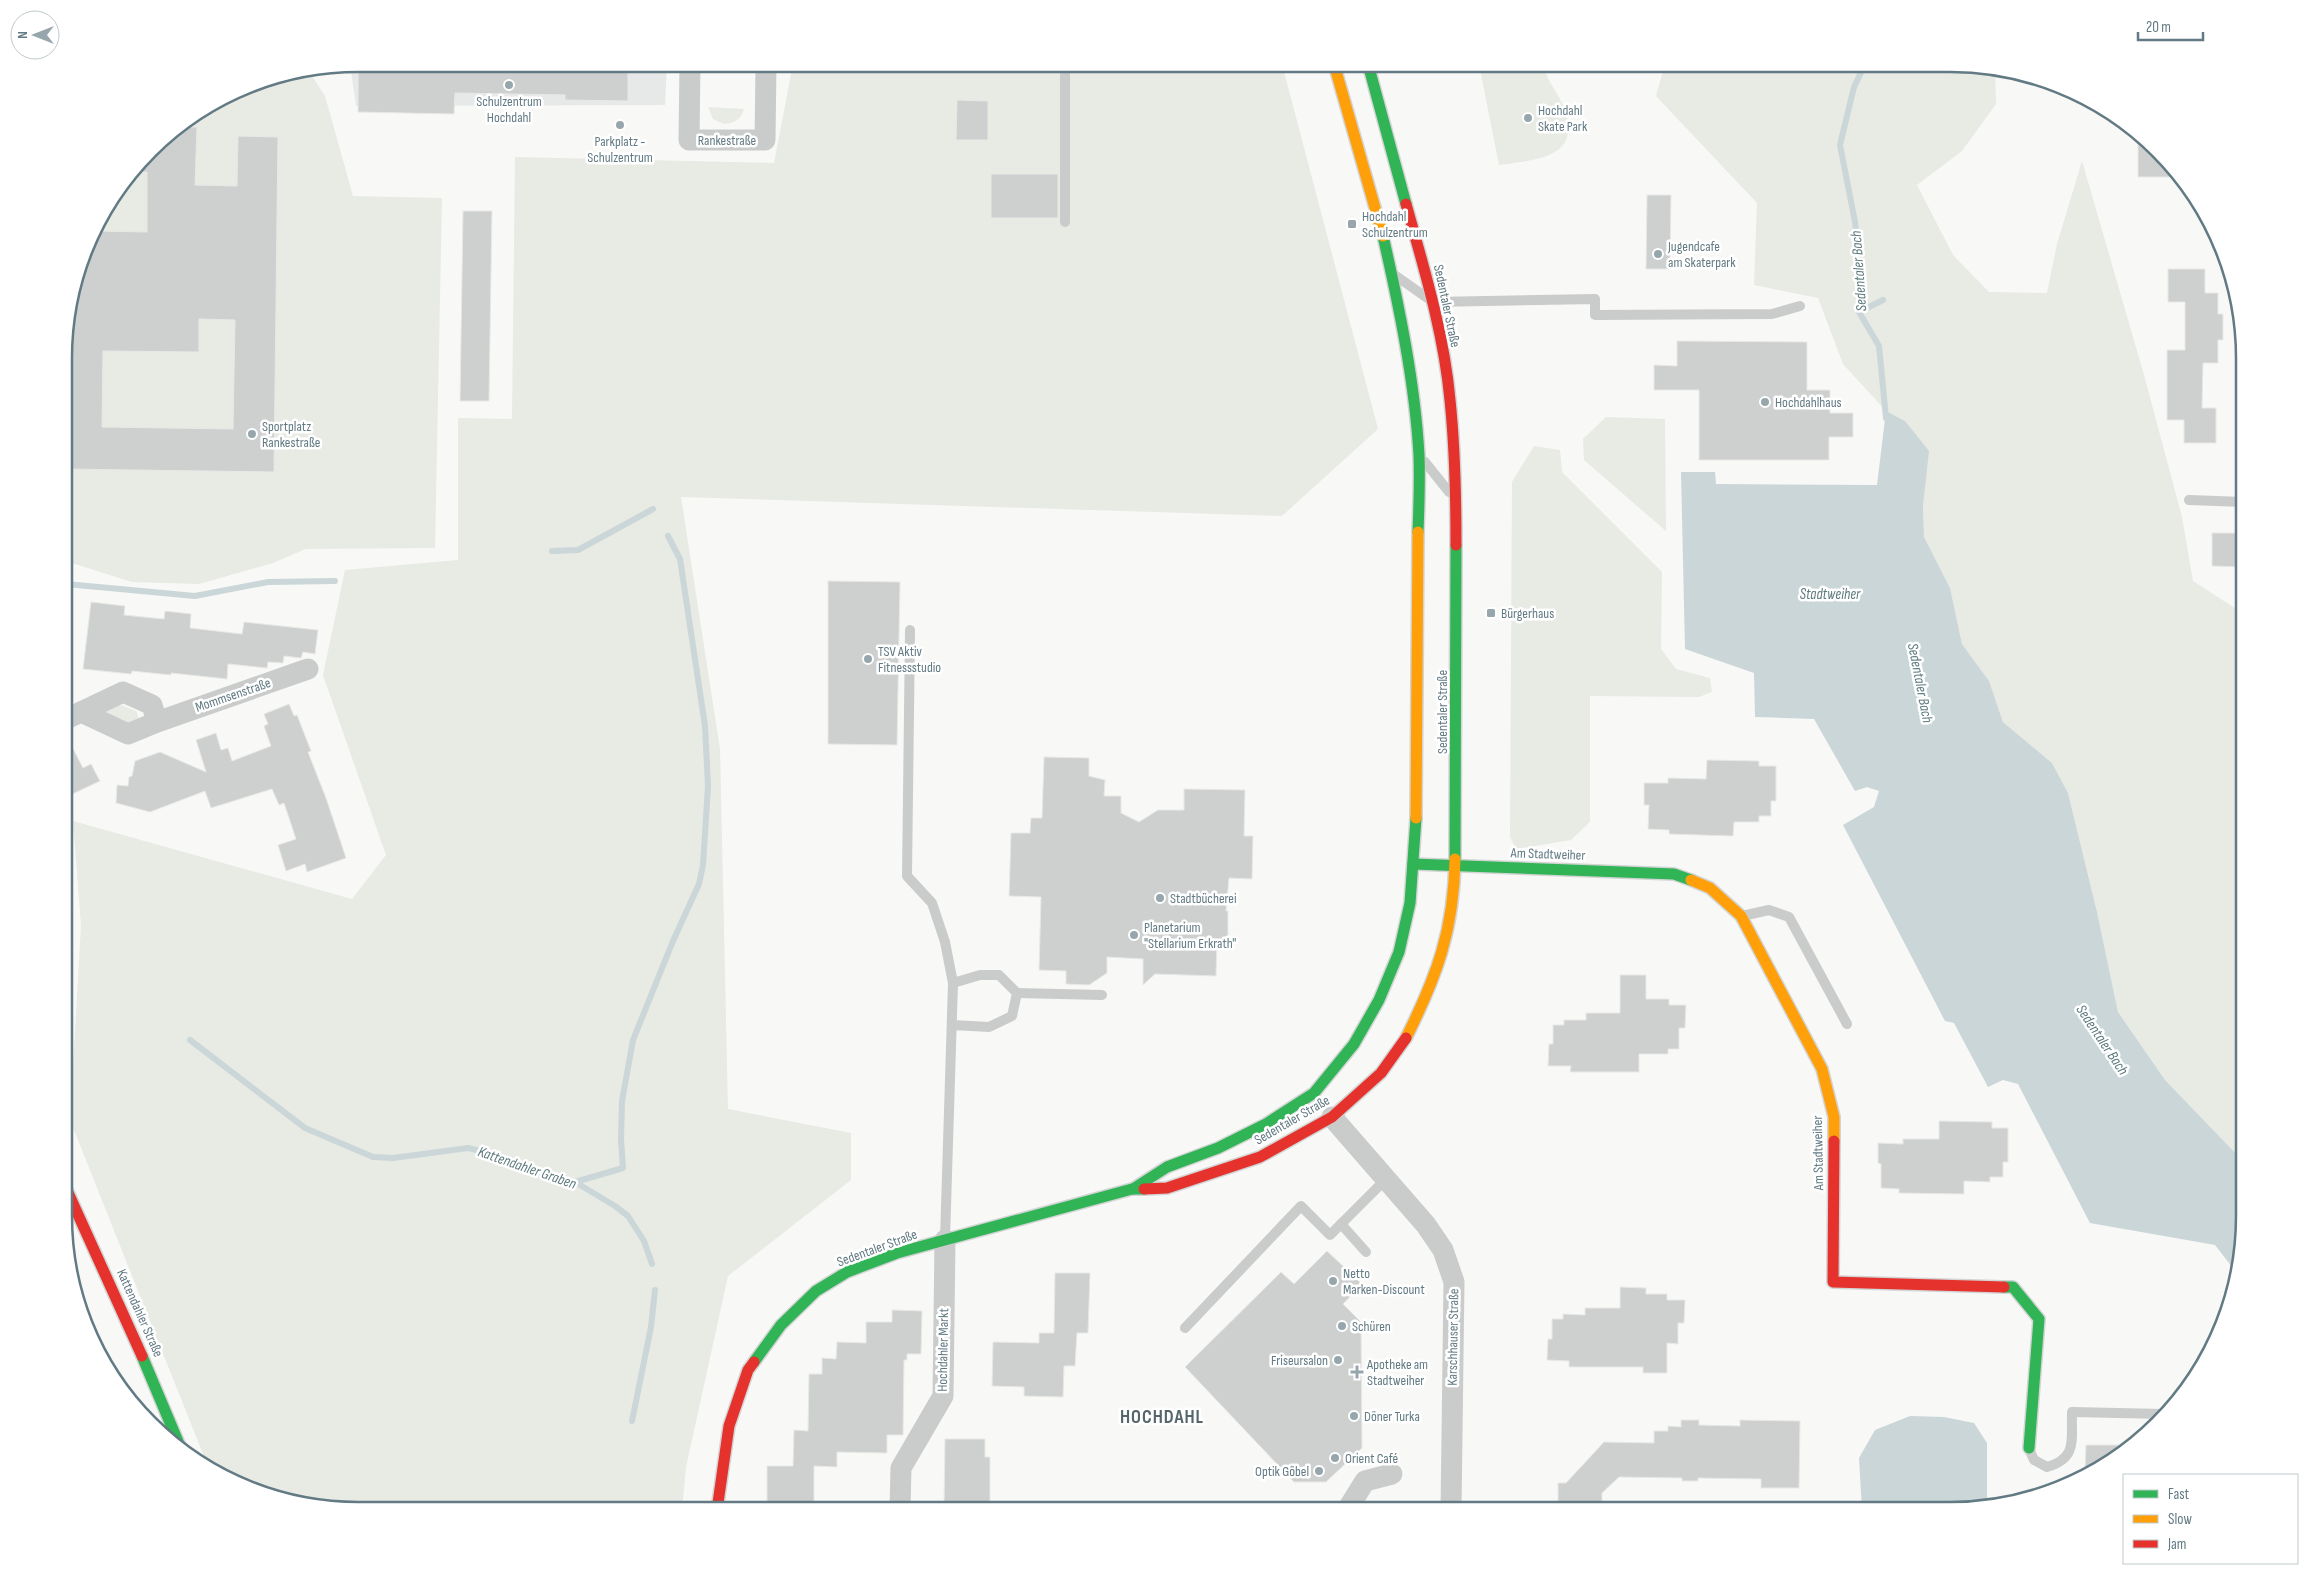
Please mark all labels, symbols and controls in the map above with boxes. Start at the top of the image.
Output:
north arrow [10,10,60,60]
scale bar [2138,10,2203,42]
text: 20 m [2146,18,2171,37]
text: N [14,31,31,39]
marker: Schulzentrum Hochdahl [503,79,515,91]
place label: Schulzentrum Hochdahl [476,93,542,126]
place label: Hochdahl Skate Park [1538,102,1588,135]
marker: Hochdahl Skate Park [1522,112,1534,124]
marker: Parkplatz - Schulzentrum [614,119,626,131]
street label: Rankestraße [698,132,756,149]
place label: Parkplatz - Schulzentrum [587,133,653,166]
place label: Hochdahl Schulzentrum [1362,208,1428,241]
marker: Hochdahl Schulzentrum [1346,218,1358,230]
water label: Sedentaler Bach [1847,230,1871,312]
place label: Jugendcafe am Skaterpark [1667,238,1736,271]
marker: Jugendcafe am Skaterpark [1652,248,1664,260]
street label: Sedentaler Straße [1430,263,1464,349]
place label: Hochdahlhaus [1775,394,1842,411]
marker: Hochdahlhaus [1759,396,1771,408]
place label: Sportplatz Rankestraße [262,418,320,451]
marker: Sportplatz Rankestraße [246,428,258,440]
water label: Stadtweiher [1800,585,1861,604]
place label: Bürgerhaus [1501,605,1554,622]
marker: Bürgerhaus [1485,607,1497,619]
water label: Sedentaler Bach [1903,641,1937,725]
place label: TSV Aktiv Fitnessstudio [878,643,941,676]
marker: TSV Aktiv Fitnessstudio [862,653,874,665]
street label: Sedentaler Straße [1434,670,1451,754]
street label: Mommsenstraße [193,674,273,716]
street label: Am Stadtweiher [1509,844,1586,864]
place label: Stadtbücherei [1170,890,1237,907]
marker: Stadtbücherei [1154,892,1166,904]
place label: Planetarium "Stellarium Erkrath" [1144,919,1236,952]
marker: Planetarium "Stellarium Erkrath" [1128,929,1140,941]
water label: Sedentaler Bach [2072,1001,2132,1079]
street label: Sedentaler Straße [1251,1092,1333,1148]
street label: Am Stadtweiher [1809,1115,1827,1192]
water label: Kattendahler Graben [475,1142,579,1194]
street label: Sedentaler Straße [835,1226,919,1270]
place label: Netto Marken-Discount [1343,1265,1425,1298]
street label: Kattendahler Straße [113,1266,167,1360]
marker: Netto Marken-Discount [1327,1275,1339,1287]
street label: Karschhauser Straße [1444,1288,1462,1386]
street label: Hochdahler Markt [934,1308,952,1392]
place label: Schüren [1352,1318,1391,1335]
marker: Schüren [1336,1320,1348,1332]
place label: Friseursalon [1271,1352,1328,1369]
marker: Friseursalon [1332,1354,1344,1366]
place label: Apotheke am Stadtweiher [1366,1356,1428,1389]
marker: Apotheke am Stadtweiher [1351,1366,1363,1378]
district label: HOCHDAHL [1120,1406,1204,1429]
place label: Döner Turka [1364,1408,1420,1425]
marker: Döner Turka [1348,1410,1360,1422]
place label: Orient Café [1345,1450,1398,1467]
marker: Orient Café [1329,1452,1341,1464]
place label: Optik Göbel [1255,1463,1309,1480]
marker: Optik Göbel [1313,1465,1325,1477]
legend [2123,1474,2298,1564]
text: Fast [2168,1485,2190,1504]
text: Slow [2168,1510,2192,1529]
text: Jam [2167,1535,2186,1554]

